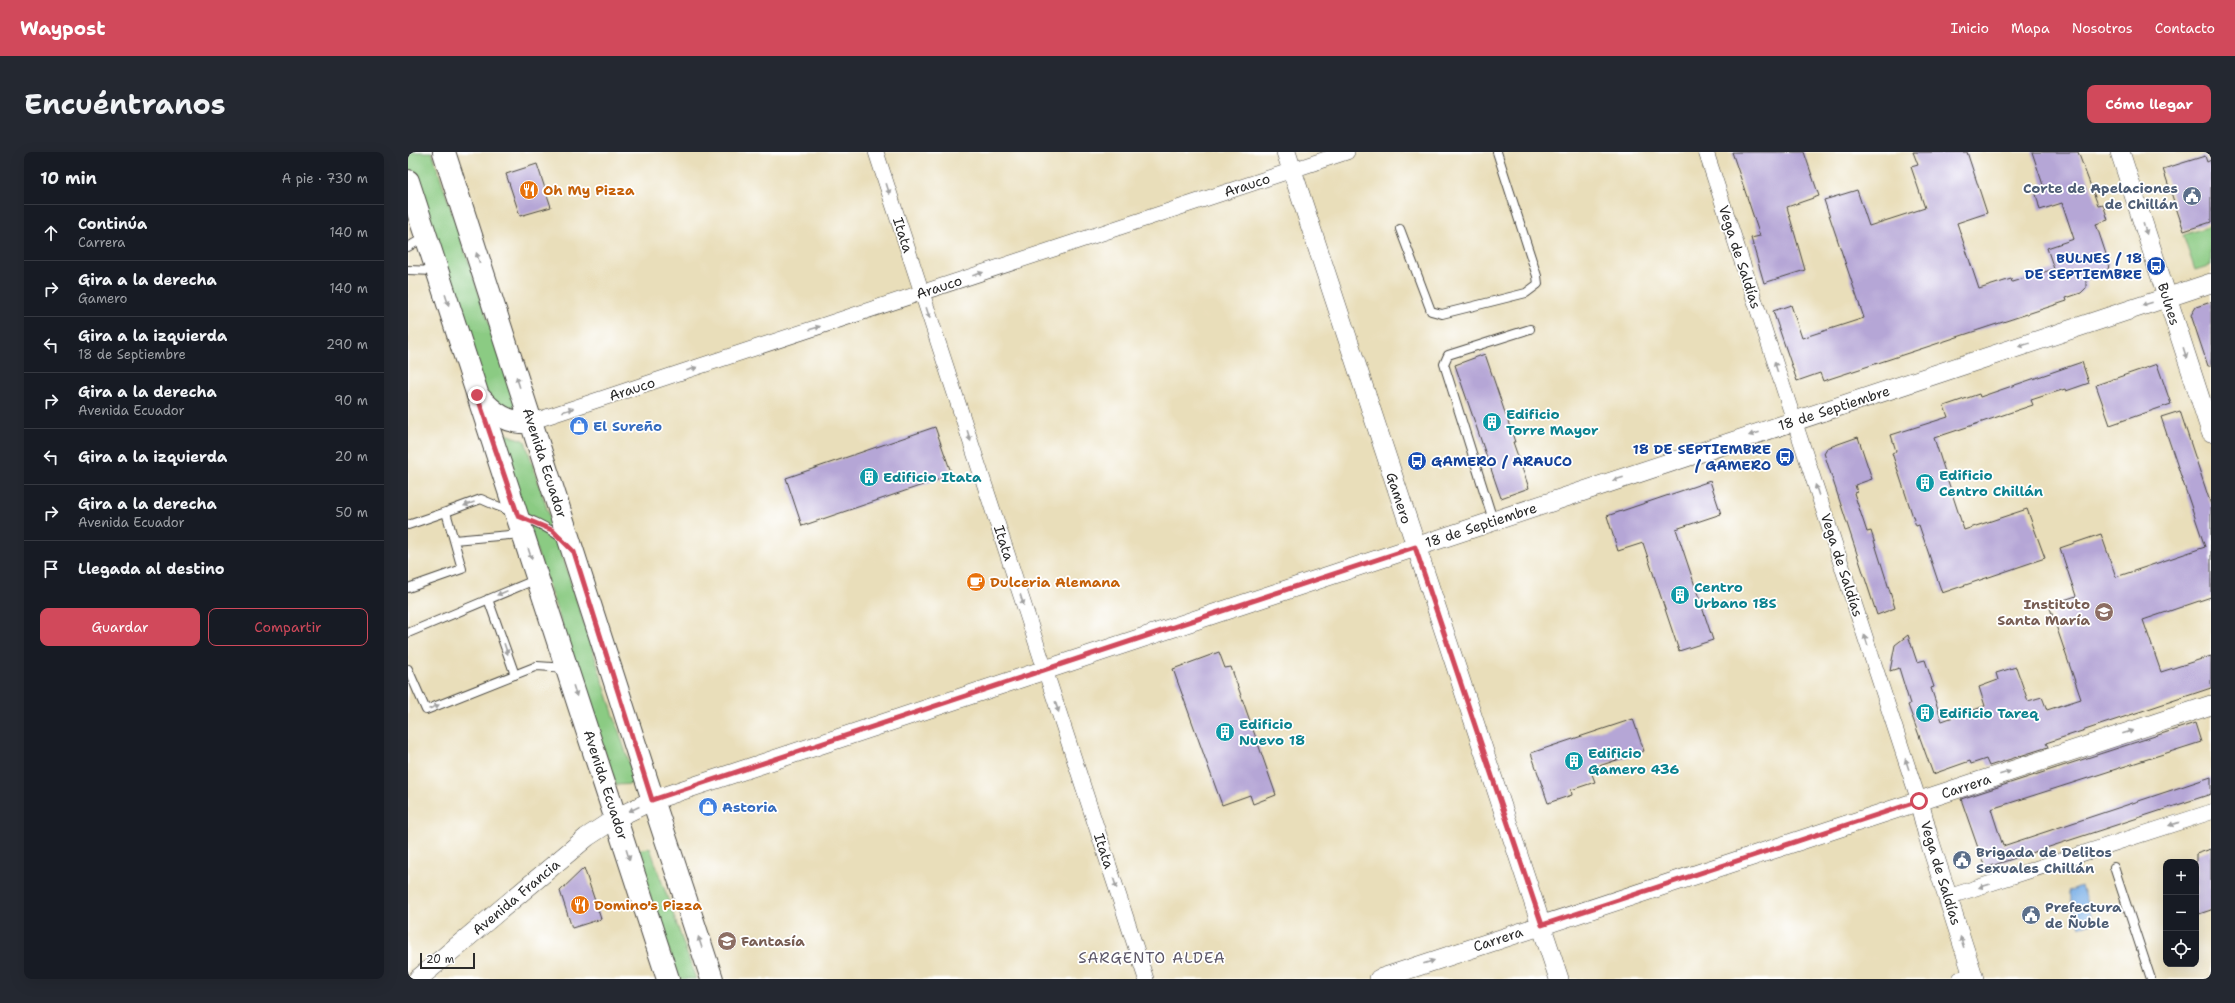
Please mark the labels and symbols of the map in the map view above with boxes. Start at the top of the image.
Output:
street label: Arauco [1222,169,1272,201]
restaurant icon: Oh My Pizza [518,179,540,201]
place label: Corte de Apelaciones de Chillán [2023,179,2178,213]
place label: Oh My Pizza [543,181,635,199]
one-way arrow [885,183,891,195]
public building icon: Corte de Apelaciones de Chillán [2181,185,2203,207]
street label: Vega de Saldías [1715,203,1765,311]
street label: Itata [889,215,917,255]
one-way arrow [2142,223,2148,235]
place label: BULNES / 18 DE SEPTIEMBRE [2025,249,2142,283]
one-way arrow [475,252,481,264]
bus stop icon: BULNES / 18 DE SEPTIEMBRE [2145,255,2167,277]
street label: Arauco [914,271,964,303]
one-way arrow [973,271,985,277]
street label: Bulnes [2154,280,2184,328]
one-way arrow [444,294,450,306]
one-way arrow [2141,301,2153,307]
one-way arrow [926,307,932,319]
one-way arrow [809,325,821,331]
one-way arrow [2018,342,2030,348]
one-way arrow [2182,347,2188,359]
one-way arrow [1773,360,1779,372]
one-way arrow [686,366,698,372]
street label: Arauco [607,373,657,405]
one-way arrow [515,375,521,387]
street label: 18 de Septiembre [1776,381,1892,435]
route end [468,386,486,404]
place label: Edificio Torre Mayor [1506,405,1599,439]
street label: Avenida Ecuador [519,406,571,521]
one-way arrow [563,407,575,413]
building icon: Edificio Torre Mayor [1481,411,1503,433]
shop icon: El Sureño [568,415,590,437]
place label: El Sureño [593,417,662,435]
one-way arrow [966,431,972,443]
one-way arrow [1748,431,1760,437]
place label: 18 DE SEPTIEMBRE / GAMERO [1633,440,1771,474]
bus stop icon: 18 DE SEPTIEMBRE / GAMERO [1774,446,1796,468]
bus stop icon: GAMERO / ARAUCO [1406,450,1428,472]
place label: GAMERO / ARAUCO [1431,452,1572,470]
building icon: Edificio Itata [858,466,880,488]
place label: Edificio Centro Chillán [1939,466,2043,500]
place label: Edificio Itata [883,468,982,486]
street label: Gamero [1382,470,1416,526]
building icon: Edificio Centro Chillán [1914,472,1936,494]
one-way arrow [1611,477,1623,483]
one-way arrow [1814,484,1820,496]
street label: 18 de Septiembre [1423,498,1539,552]
one-way arrow [463,501,475,507]
street label: Vega de Saldías [1817,511,1867,619]
street label: Itata [990,523,1018,563]
one-way arrow [527,549,533,561]
cafe icon: Dulceria Alemana [965,571,987,593]
place label: Dulceria Alemana [990,573,1121,591]
place label: Centro Urbano 18S [1694,578,1776,612]
building icon: Centro Urbano 18S [1669,584,1691,606]
one-way arrow [495,591,507,597]
one-way arrow [1020,594,1026,606]
place label: Instituto Santa María [1997,595,2090,629]
school or university icon: Instituto Santa María [2093,601,2115,623]
one-way arrow [1863,634,1869,646]
one-way arrow [503,643,509,655]
one-way arrow [572,686,578,698]
one-way arrow [1055,701,1061,713]
building icon: Edificio Tareq [1914,702,1936,724]
one-way arrow [428,703,440,709]
place label: Edificio Tareq [1939,704,2039,722]
place label: Edificio Nuevo 18 [1239,715,1305,749]
building icon: Edificio Nuevo 18 [1214,721,1236,743]
street label: Avenida Ecuador [580,728,632,843]
one-way arrow [2123,729,2135,735]
place label: Edificio Gamero 436 [1588,744,1680,778]
building icon: Edificio Gamero 436 [1563,750,1585,772]
one-way arrow [1904,757,1910,769]
street label: Carrera [1939,769,1993,802]
one-way arrow [1999,770,2011,776]
route start [1910,792,1928,810]
shop icon: Astoria [697,796,719,818]
place label: Astoria [722,798,777,816]
one-way arrow [629,806,640,812]
street label: Vega de Saldías [1917,819,1965,927]
one-way arrow [2168,821,2180,827]
street label: Itata [1090,831,1118,871]
place label: Brigada de Delitos Sexuales Chillán [1976,843,2112,877]
one-way arrow [625,849,631,861]
public building icon: Brigada de Delitos Sexuales Chillán [1951,849,1973,871]
street label: Avenida Francia [469,855,564,939]
one-way arrow [1112,878,1118,890]
one-way arrow [1977,883,1989,889]
restaurant icon: Domino's Pizza [569,894,591,916]
place label: Domino's Pizza [594,896,703,914]
place label: Prefectura de Ñuble [2045,898,2122,932]
public building icon: Prefectura de Ñuble [2020,904,2042,926]
street label: Carrera [1471,922,1525,955]
school or university icon: Fantasía [716,930,738,952]
place label: Fantasía [741,932,805,950]
one-way arrow [697,936,703,948]
one-way arrow [1959,936,1965,948]
district label: SARGENTO ALDEA [1078,948,1226,968]
scale bar [420,951,475,970]
one-way arrow [1424,959,1436,965]

